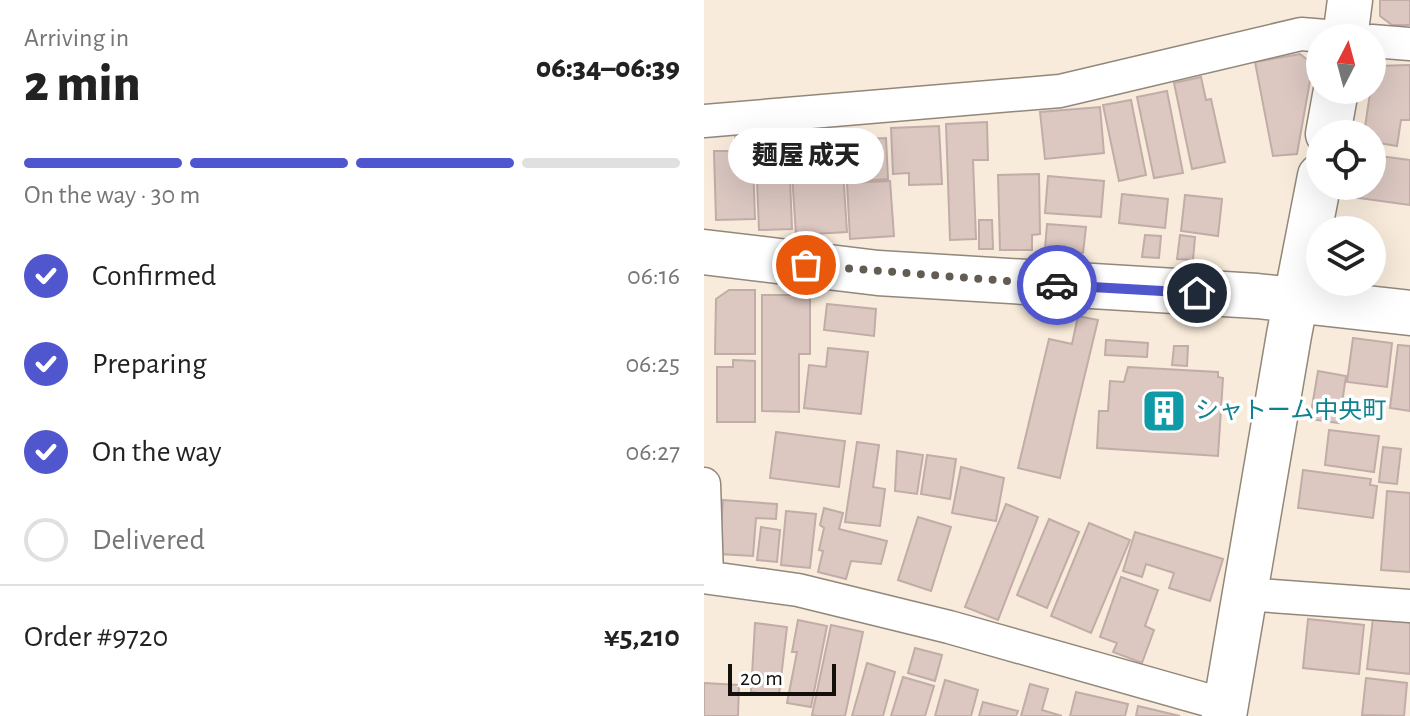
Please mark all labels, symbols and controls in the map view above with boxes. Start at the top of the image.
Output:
north arrow [1306,24,1386,104]
map controls [1306,24,1386,296]
text: Arriving in [24,25,129,51]
text: 06:34–06:39 [536,53,680,83]
text: 2 min [24,58,140,110]
button: locate [1306,120,1386,200]
callout: 麺屋 成天 [728,129,884,185]
text: 麺屋 成天 [752,143,860,169]
text: On the way · 30 m [24,182,200,208]
button: layers [1306,216,1386,296]
pin [772,231,840,299]
icon: bag [784,243,828,287]
courier [1017,245,1097,325]
icon: check [24,254,68,298]
pin [1163,259,1231,327]
text: Confirmed [92,261,216,291]
text: 06:16 [627,263,680,289]
icon: car [1035,263,1079,307]
icon: home [1175,271,1219,315]
icon: check [24,342,68,386]
text: Preparing [92,349,207,379]
text: 06:25 [625,351,680,377]
building icon: シャトーム中央町 [1140,387,1188,435]
place label: シャトーム中央町 [1195,397,1386,423]
icon: check [24,430,68,474]
text: On the way [92,437,221,467]
text: 06:27 [625,439,680,465]
text: Delivered [92,525,205,555]
text: Order #9720 [24,622,168,652]
text: ¥5,210 [604,622,680,652]
scale bar [728,660,836,696]
text: 20 m [740,667,783,689]

